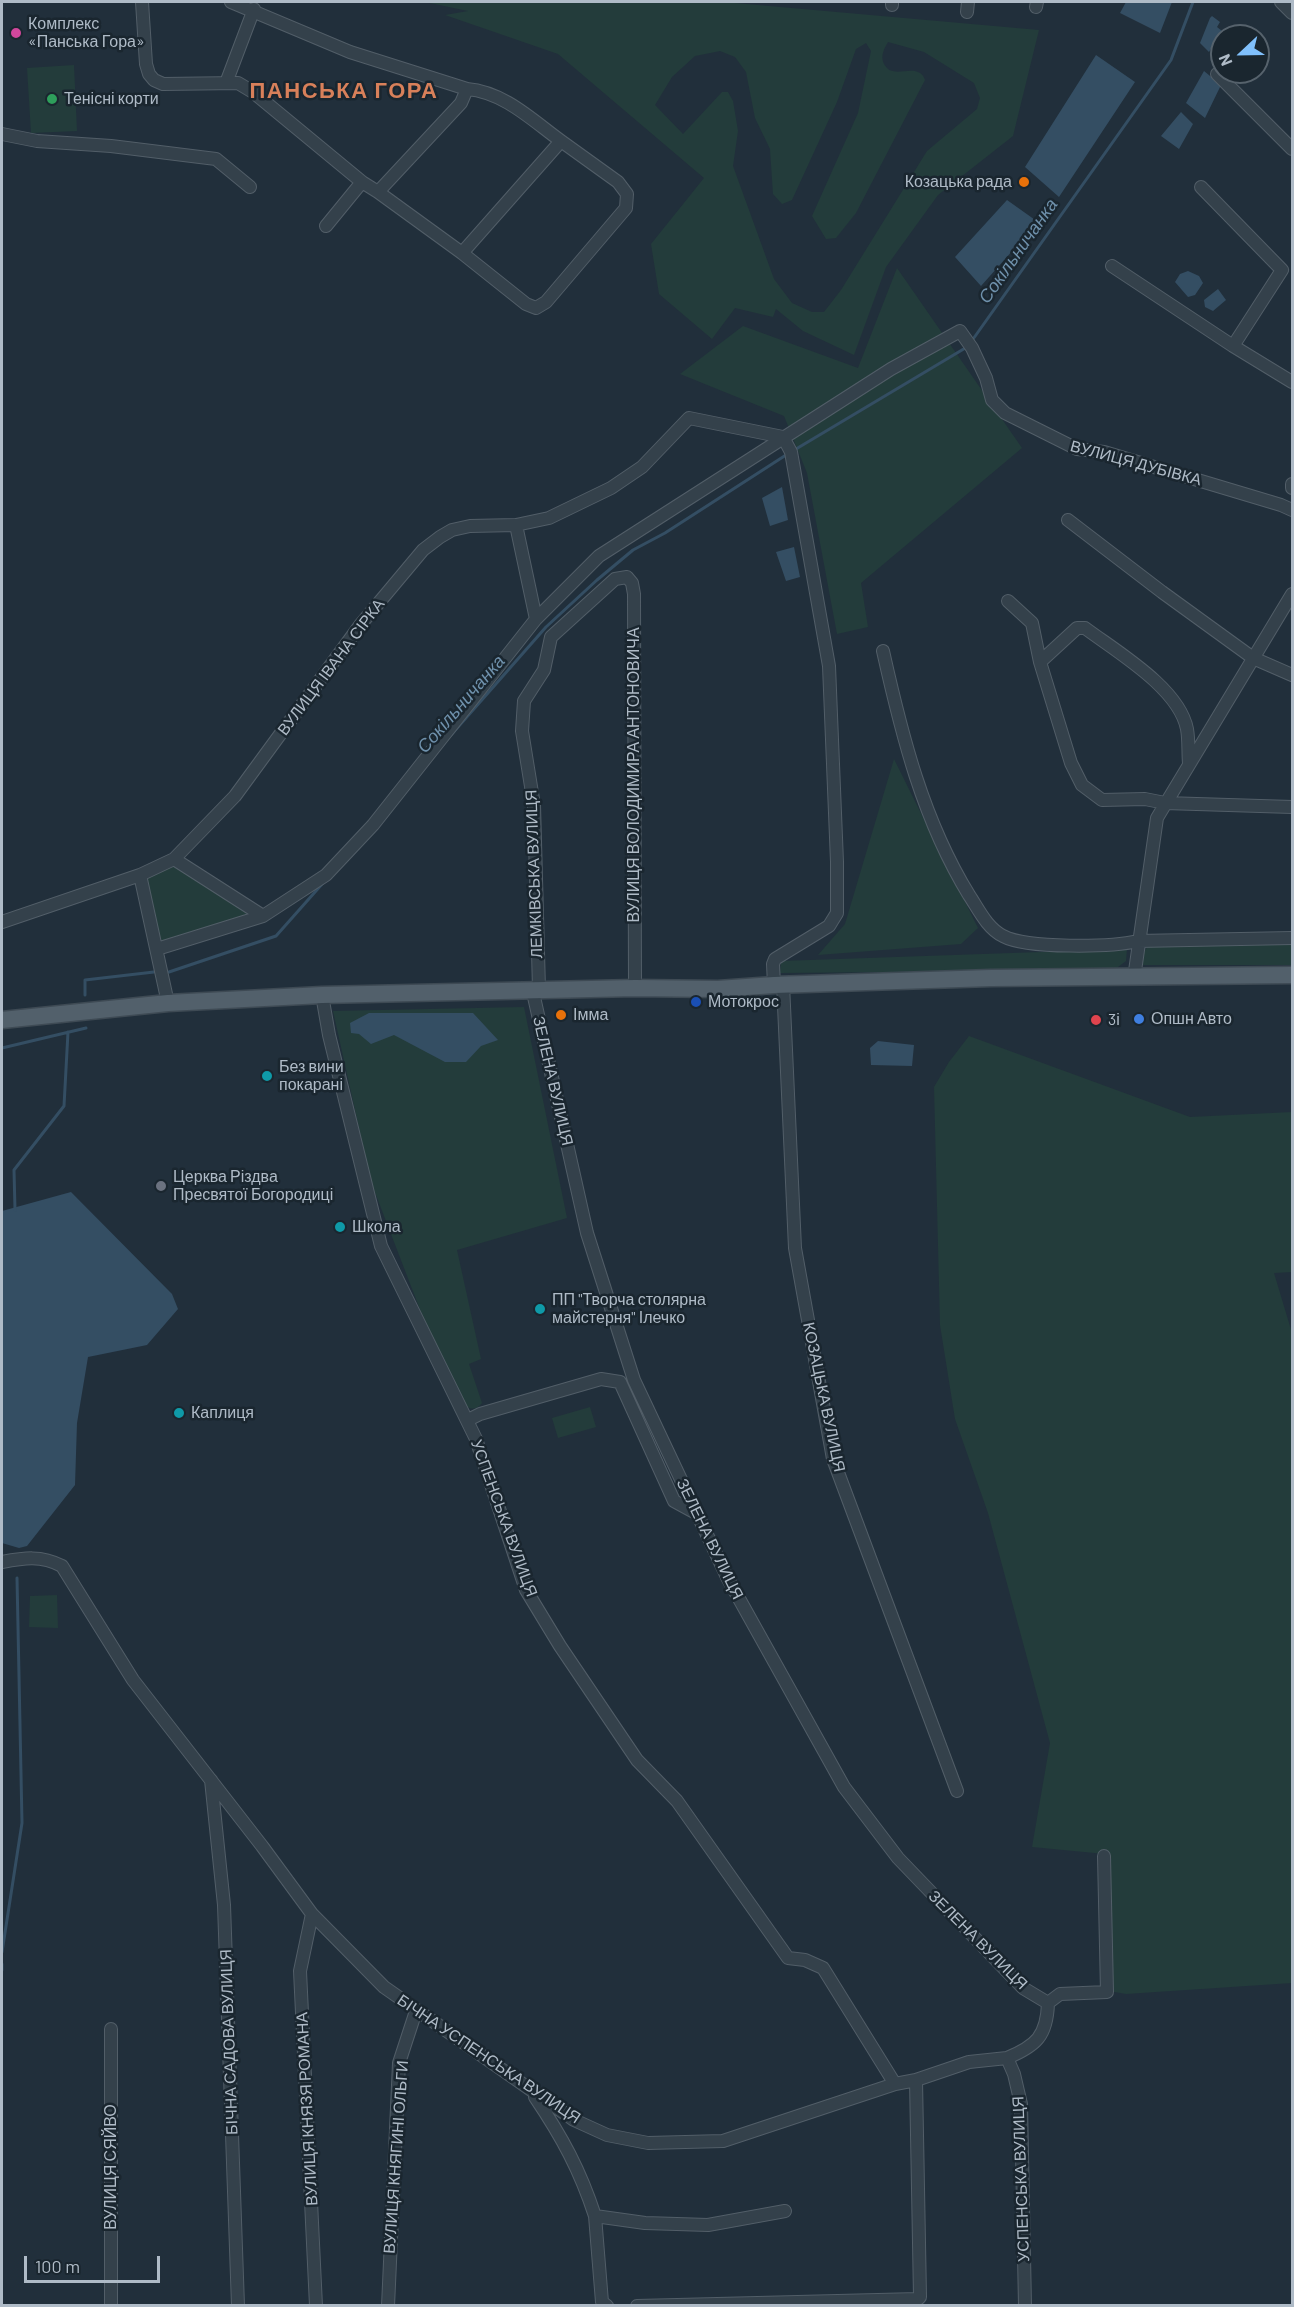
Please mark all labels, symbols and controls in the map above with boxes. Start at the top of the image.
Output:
place label: Комплекс «Панська Гора» [28,14,145,52]
north arrow [1210,24,1270,84]
marker: Комплекс «Панська Гора» [9,26,23,40]
text: N [1214,52,1236,69]
district label: ПАНСЬКА ГОРА [250,78,438,104]
place label: Тенісні корти [64,89,159,109]
marker: Тенісні корти [45,92,59,106]
place label: Козацька рада [905,172,1012,192]
marker: Козацька рада [1017,175,1031,189]
water label: Сокільничанка [974,195,1062,307]
street label: ВУЛИЦЯ ДУБІВКА [1068,436,1204,490]
street label: ВУЛИЦЯ ІВАНА СІРКА [273,595,389,739]
street label: ВУЛИЦЯ ВОЛОДИМИРА АНТОНОВИЧА [624,627,644,923]
water label: Сокільничанка [413,651,509,757]
street label: ЛЕМКІВСЬКА ВУЛИЦЯ [521,789,547,959]
place label: Мотокрос [708,992,779,1012]
marker: Мотокрос [689,995,703,1009]
place label: Імма [573,1005,608,1025]
marker: Імма [554,1008,568,1022]
place label: Опшн Авто [1151,1009,1232,1029]
place label: 3і [1108,1010,1120,1030]
marker: Опшн Авто [1132,1012,1146,1026]
marker: 3і [1089,1013,1103,1027]
street label: ЗЕЛЕНА ВУЛИЦЯ [529,1014,577,1148]
place label: Без вини покарані [279,1057,344,1095]
marker: Без вини покарані [260,1069,274,1083]
place label: Церква Різдва Пресвятої Богородиці [173,1167,333,1205]
marker: Церква Різдва Пресвятої Богородиці [154,1179,168,1193]
place label: Школа [352,1217,401,1237]
marker: Школа [333,1220,347,1234]
place label: ПП "Творча столярна майстерня" Ілечко [552,1290,706,1328]
marker: ПП "Творча столярна майстерня" Ілечко [533,1302,547,1316]
street label: КОЗАЦЬКА ВУЛИЦЯ [799,1320,849,1474]
place label: Каплиця [191,1403,254,1423]
marker: Каплиця [172,1406,186,1420]
street label: УСПЕНСЬКА ВУЛИЦЯ [467,1437,541,1599]
street label: ЗЕЛЕНА ВУЛИЦЯ [672,1475,748,1603]
street label: ЗЕЛЕНА ВУЛИЦЯ [925,1887,1031,1993]
street label: БІЧНА САДОВА ВУЛИЦЯ [216,1949,242,2135]
street label: БІЧНА УСПЕНСЬКА ВУЛИЦЯ [394,1990,584,2128]
street label: ВУЛИЦЯ КНЯЗЯ РОМАНА [292,2012,322,2206]
street label: ВУЛИЦЯ КНЯГИНІ ОЛЬГИ [380,2060,412,2254]
street label: УСПЕНСЬКА ВУЛИЦЯ [1009,2096,1033,2262]
street label: ВУЛИЦЯ СЯЙВО [101,2104,121,2230]
scale bar [27,2244,164,2282]
text: 100 m [35,2255,80,2277]

